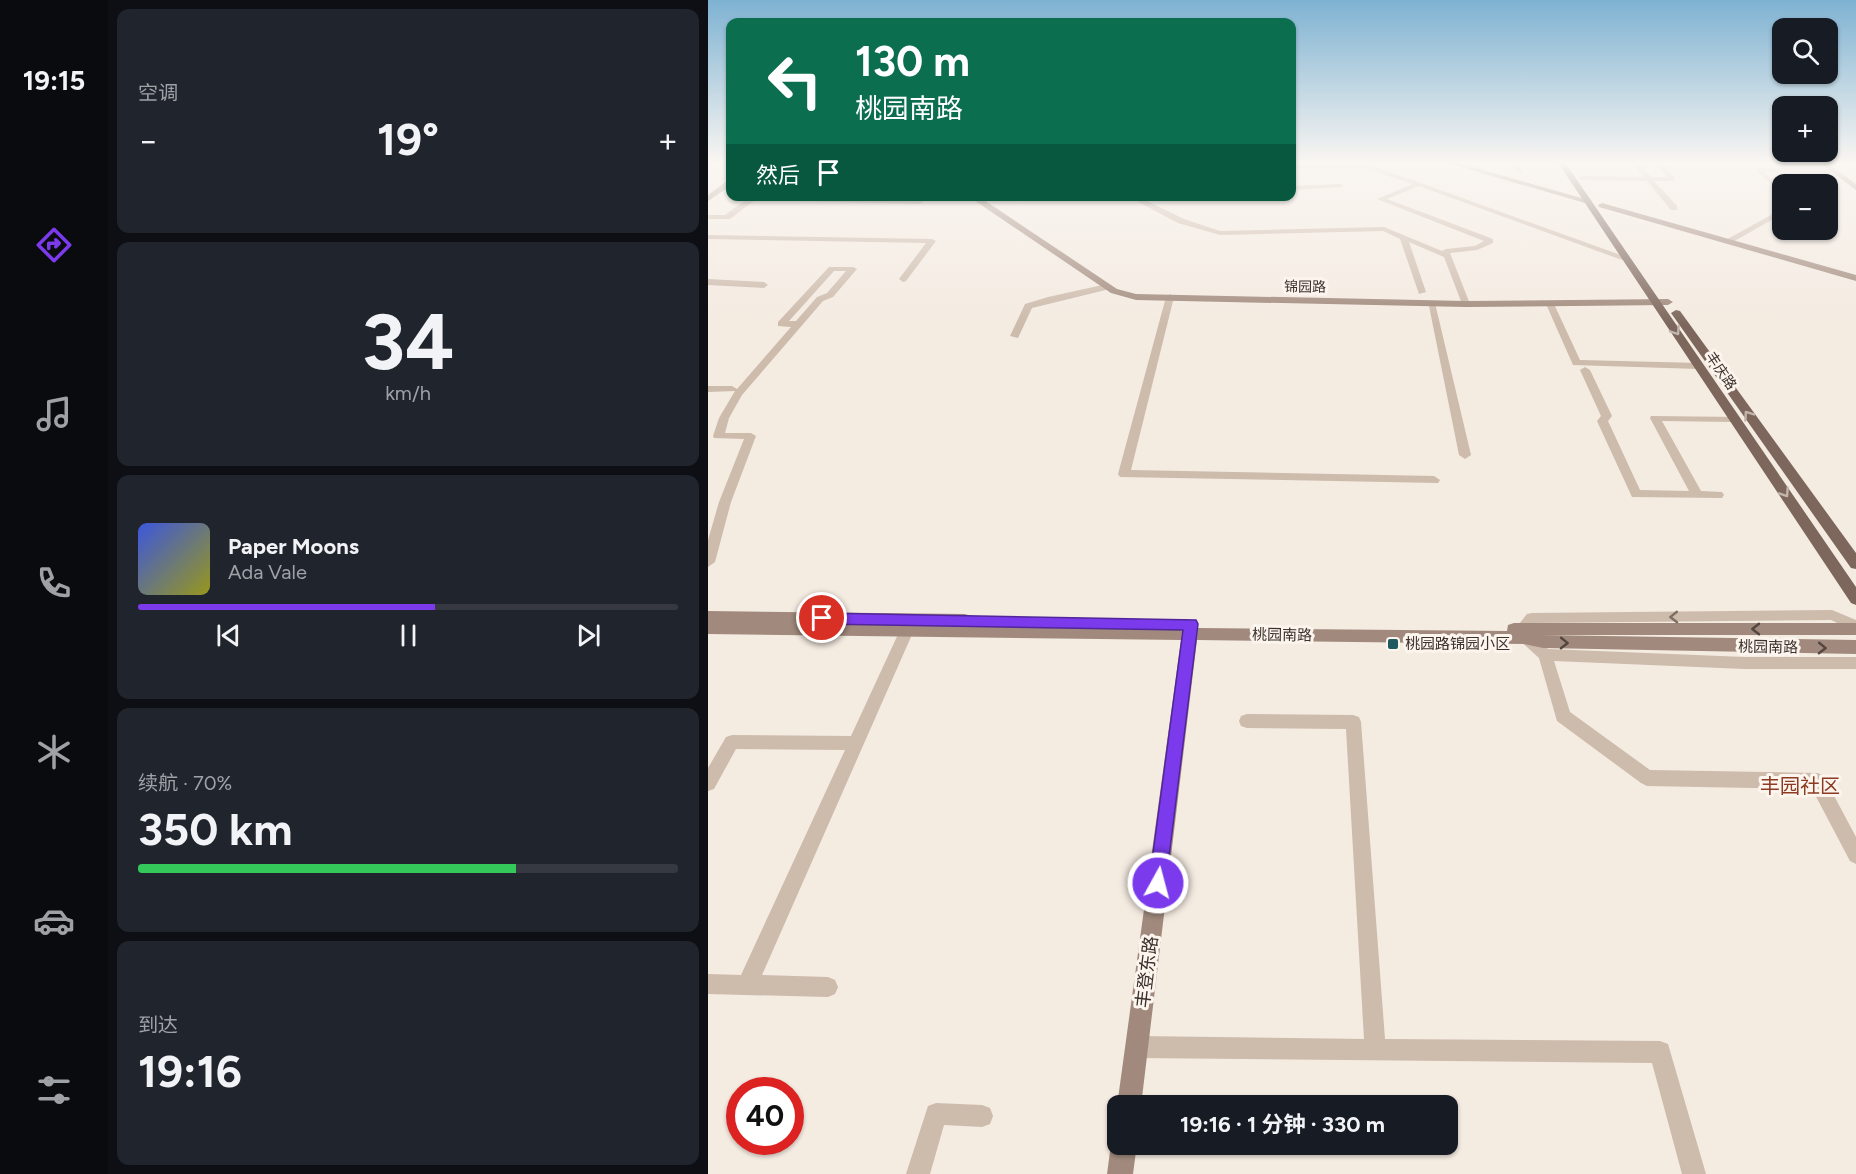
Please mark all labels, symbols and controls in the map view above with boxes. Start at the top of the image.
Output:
map controls [1772,18,1838,240]
button: search [1772,18,1838,84]
text: 130 m [855,36,970,87]
icon: left [756,42,834,120]
text: 19:15 [23,64,85,97]
text: 空调 [138,81,178,105]
text: 桃园南路 [855,92,963,125]
button: + [1772,96,1838,162]
text: 19° [377,112,439,166]
text: − [138,121,159,160]
text: + [657,121,678,160]
icon: arrive [812,156,845,189]
text: 然后 [756,162,800,189]
button: − [1772,174,1838,240]
icon: directions [33,224,75,266]
street label: 锦园路 [1284,278,1326,296]
text: 34 [362,295,454,389]
one-way arrow [1669,324,1680,335]
street label: 丰庆路 [1702,349,1740,393]
text: km/h [385,381,431,405]
icon: music [33,393,75,435]
one-way arrow [1744,410,1755,421]
one-way arrow [1778,486,1789,497]
text: Paper Moons [228,533,359,560]
text: Ada Vale [228,560,307,584]
icon: phone [33,562,75,604]
pin [796,592,847,643]
icon: arrive [805,601,838,634]
one-way arrow [1670,611,1679,623]
icon: previous [212,619,245,652]
icon: pause [392,619,425,652]
icon: next [572,619,605,652]
one-way arrow [1751,623,1760,636]
street label: 桃园南路 [1252,625,1312,645]
place label: 桃园路锦园小区 [1405,635,1510,653]
one-way arrow [1559,636,1568,649]
marker: 桃园路锦园小区 [1386,637,1400,651]
street label: 桃园南路 [1738,637,1798,657]
one-way arrow [1817,642,1826,654]
icon: climate [33,731,75,773]
text: 续航 · 70% [138,771,232,795]
district label: 丰园社区 [1760,774,1840,798]
text: 350 km [138,802,293,856]
position arrow [1126,851,1190,915]
icon: car [33,900,75,942]
street label: 丰登东路 [1132,935,1162,1009]
text: 到达 [138,1013,178,1037]
text: 19:16 [138,1044,242,1098]
icon: filters [33,1069,75,1111]
speed limit sign: 40 [726,1077,804,1155]
text: 19:16 · 1 分钟 · 330 m [1180,1111,1385,1138]

